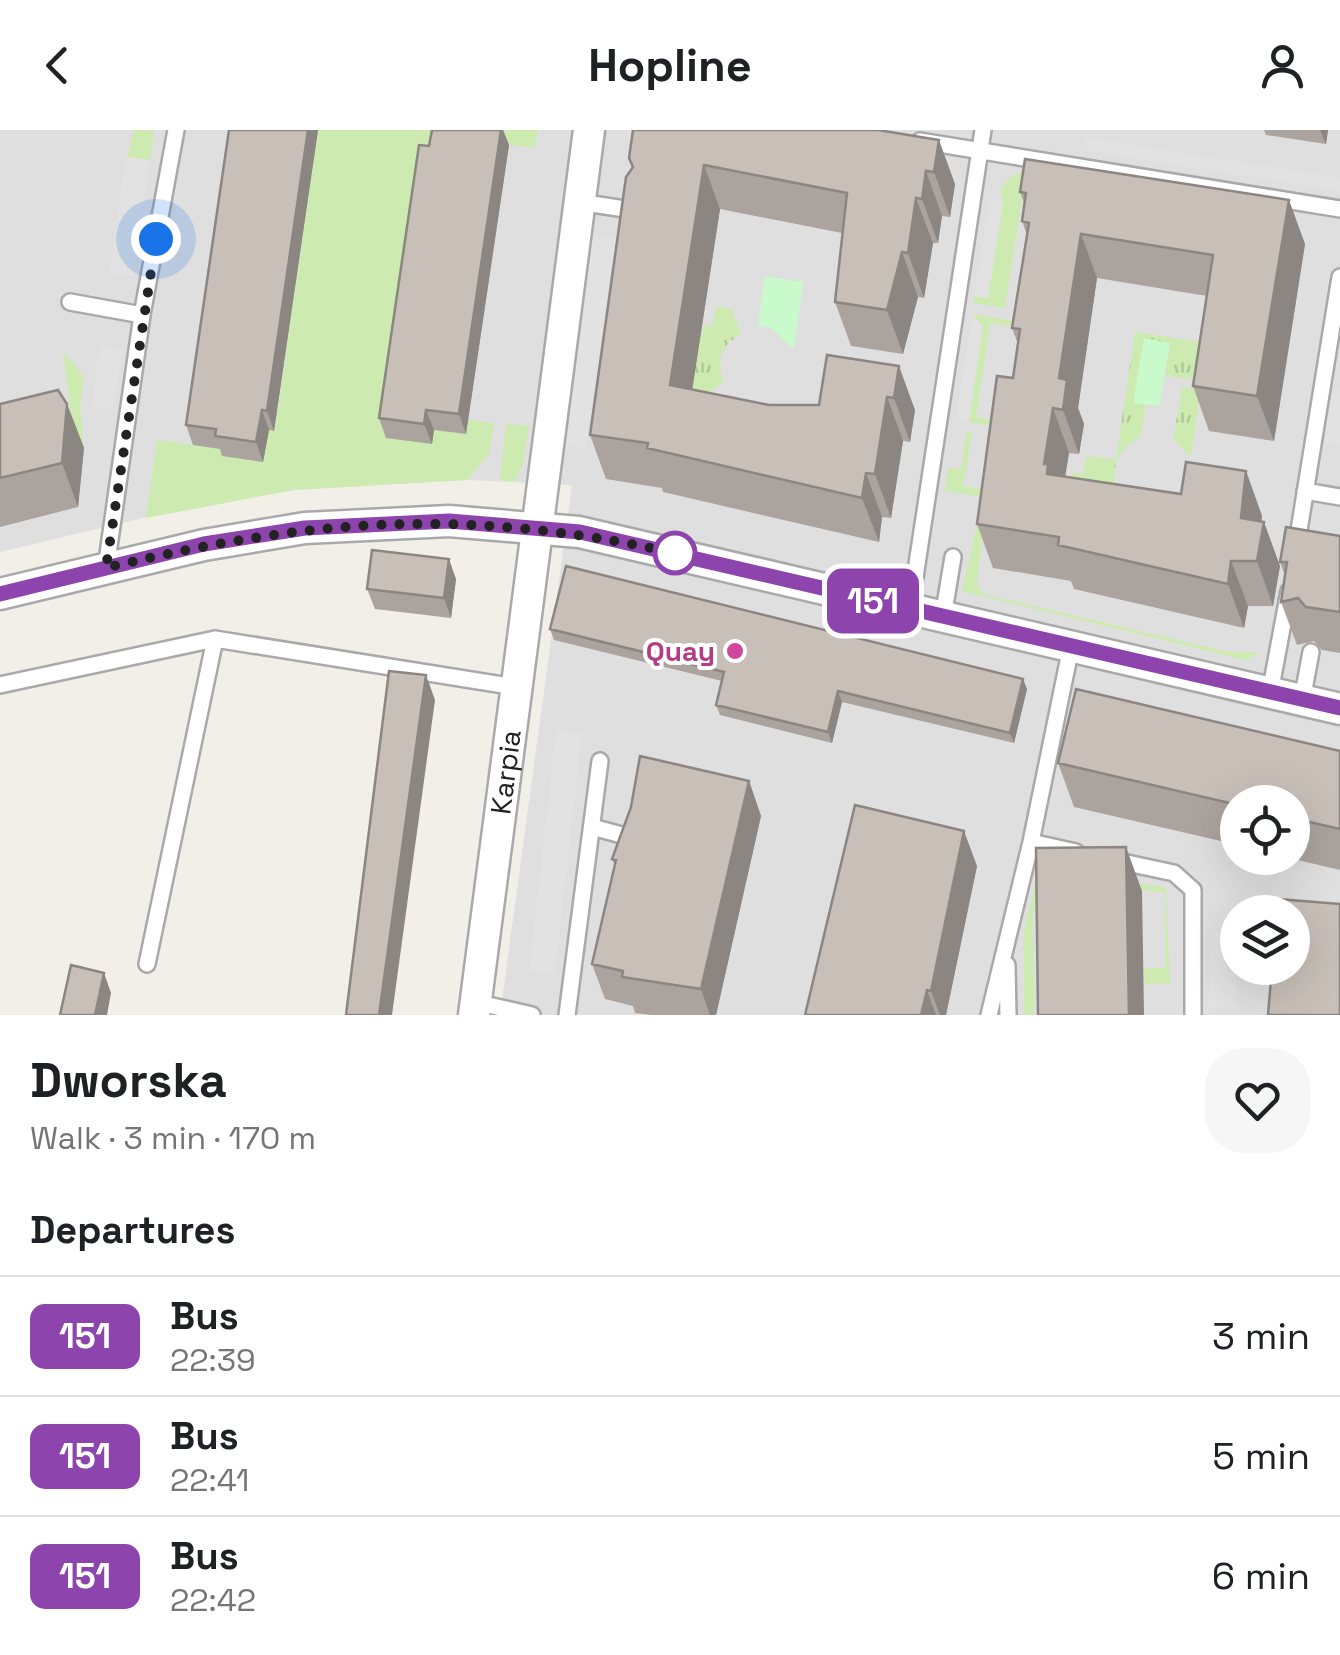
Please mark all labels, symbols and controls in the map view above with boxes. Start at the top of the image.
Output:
text: Hopline [588,37,752,94]
icon: back [30,38,85,93]
icon: person [1255,38,1310,93]
your location [131,214,181,264]
unlabelled marker [654,532,696,574]
line badge: 151 [816,568,930,634]
text: 151 [847,579,899,623]
place label: Quay [646,633,715,669]
marker: Quay [724,640,746,662]
street label: Karpia [482,728,529,816]
map controls [1220,785,1310,985]
button: locate [1220,785,1310,875]
button: layers [1220,895,1310,985]
button: heart [1205,1048,1310,1153]
text: Dworska [30,1050,227,1111]
text: Walk · 3 min · 170 m [30,1118,316,1158]
text: Departures [30,1206,235,1254]
text: Bus [170,1292,239,1340]
text: 3 min [1212,1312,1310,1360]
text: 151 [59,1314,111,1358]
text: 22:39 [170,1340,256,1380]
text: Bus [170,1412,239,1460]
text: 5 min [1212,1432,1310,1480]
text: 151 [59,1434,111,1478]
text: 22:41 [170,1460,249,1500]
text: Bus [170,1532,239,1580]
text: 6 min [1212,1552,1310,1600]
text: 151 [59,1554,111,1598]
text: 22:42 [170,1580,256,1620]

